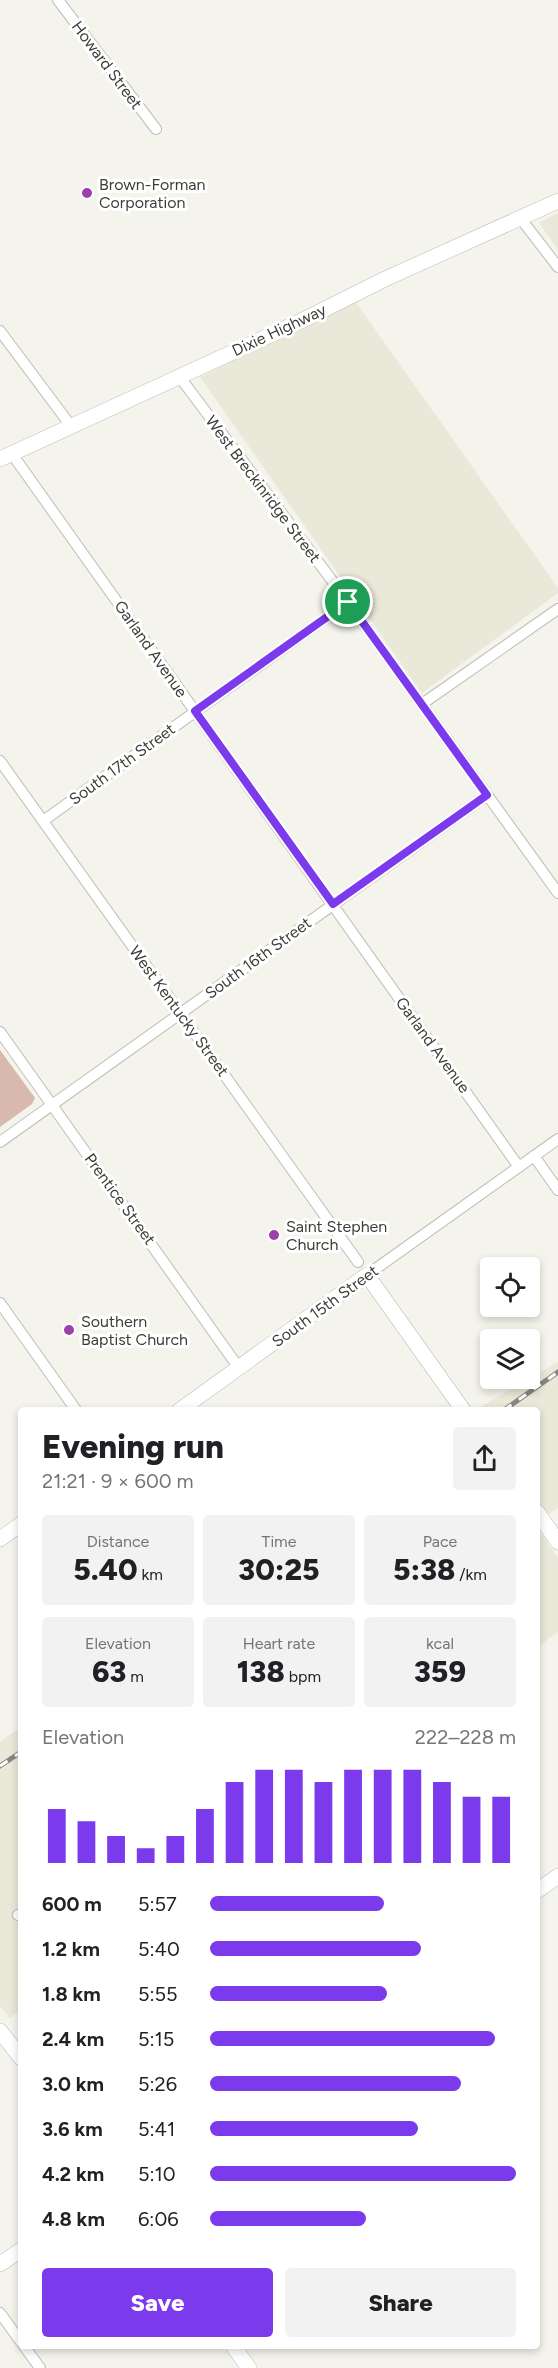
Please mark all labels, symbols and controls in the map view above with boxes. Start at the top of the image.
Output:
street label: Howard Street [68,17,146,113]
place label: Brown-Forman Corporation [99,175,205,212]
marker: Brown-Forman Corporation [80,186,94,200]
street label: Dixie Highway [229,300,330,360]
street label: West Breckinridge Street [201,412,325,566]
pin [322,576,373,627]
icon: arrive [331,585,364,618]
street label: Garland Avenue [111,597,192,701]
street label: South 17th Street [65,719,179,809]
street label: South 16th Street [201,913,315,1003]
street label: West Kentucky Street [125,942,233,1080]
street label: Garland Avenue [392,993,474,1097]
street label: Prentice Street [81,1150,159,1248]
place label: Saint Stephen Church [286,1217,387,1254]
marker: Saint Stephen Church [267,1228,281,1242]
map controls [480,1257,540,1389]
button: locate [480,1257,540,1317]
street label: South 15th Street [268,1261,382,1351]
place label: Southern Baptist Church [81,1312,188,1349]
marker: Southern Baptist Church [62,1323,76,1337]
button: layers [480,1329,540,1389]
text: Evening run [42,1427,224,1466]
button: share [453,1427,516,1490]
text: 21:21 · 9 × 600 m [42,1469,193,1493]
text: Distance [87,1532,149,1551]
text: Time [262,1532,296,1551]
text: Pace [423,1532,457,1551]
text: 5.40 [73,1551,137,1588]
text: 30:25 [238,1551,320,1588]
text: 5:38 [393,1551,455,1588]
text: km [137,1565,163,1584]
text: /km [455,1565,487,1584]
text: Elevation [85,1634,151,1653]
text: Heart rate [243,1634,315,1653]
text: kcal [426,1634,454,1653]
text: 63 [92,1653,126,1690]
text: 138 [237,1653,285,1690]
text: 359 [414,1653,466,1690]
text: m [126,1667,144,1686]
text: bpm [285,1667,321,1686]
text: Elevation [42,1725,124,1749]
text: 222–228 m [415,1725,516,1749]
text: 600 m [42,1892,102,1916]
text: 5:57 [138,1892,177,1916]
text: 1.2 km [42,1937,100,1961]
text: 5:40 [138,1937,180,1961]
text: 1.8 km [42,1982,101,2006]
text: 5:55 [138,1982,178,2006]
text: 2.4 km [42,2027,104,2051]
text: 5:15 [138,2027,174,2051]
text: 3.0 km [42,2072,104,2096]
text: 5:26 [138,2072,177,2096]
text: 3.6 km [42,2117,103,2141]
text: 5:41 [138,2117,175,2141]
text: 4.2 km [42,2162,104,2186]
text: 5:10 [138,2162,176,2186]
text: 4.8 km [42,2207,105,2231]
text: 6:06 [138,2207,179,2231]
button: Save [42,2268,273,2337]
button: Share [285,2268,516,2337]

